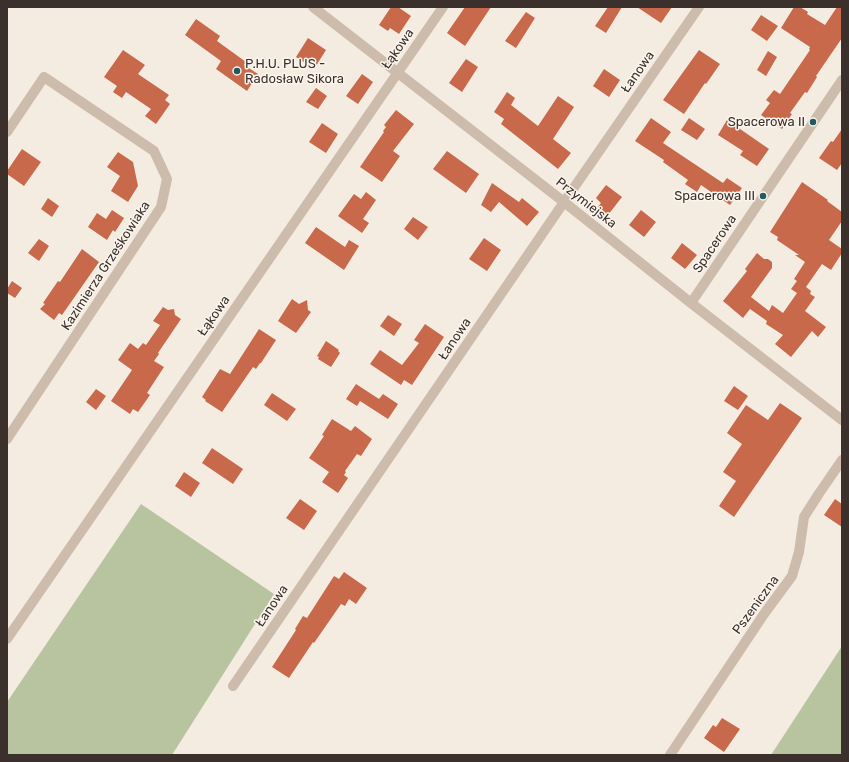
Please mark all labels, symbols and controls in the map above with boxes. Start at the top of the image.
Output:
street label: Łąkowa [379,26,417,72]
street label: Łanowa [618,48,658,96]
place label: P.H.U. PLUS - Radosław Sikora [245,56,344,87]
marker: P.H.U. PLUS - Radosław Sikora [232,66,242,76]
place label: Spacerowa II [728,114,805,130]
marker: Spacerowa II [808,117,818,127]
street label: Przymiejska [553,174,619,232]
place label: Spacerowa III [674,188,755,204]
marker: Spacerowa III [758,191,768,201]
street label: Kazimierza Grześkowiaka [58,198,154,334]
street label: Spacerowa [690,212,740,276]
street label: Łąkowa [195,293,233,339]
street label: Łanowa [435,315,475,363]
street label: Pszeniczna [730,573,782,637]
street label: Łanowa [252,582,292,630]

